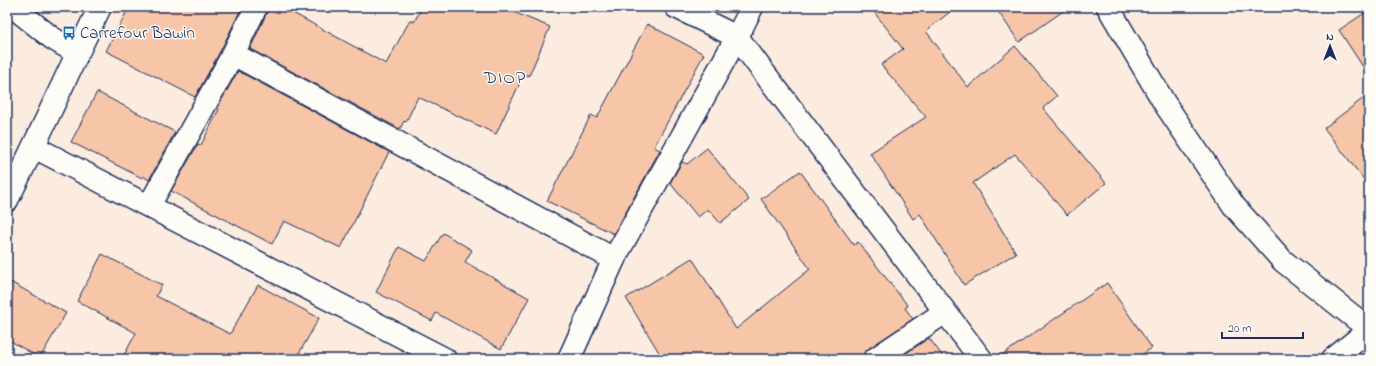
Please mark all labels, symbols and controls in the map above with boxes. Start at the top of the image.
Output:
place label: Carrefour Bawin [80,21,195,46]
bus stop icon: Carrefour Bawin [61,25,77,41]
north arrow [1310,26,1350,66]
text: N [1326,29,1334,45]
district label: DIOP [483,66,526,92]
scale bar [1222,314,1303,340]
text: 20 m [1228,320,1251,338]

